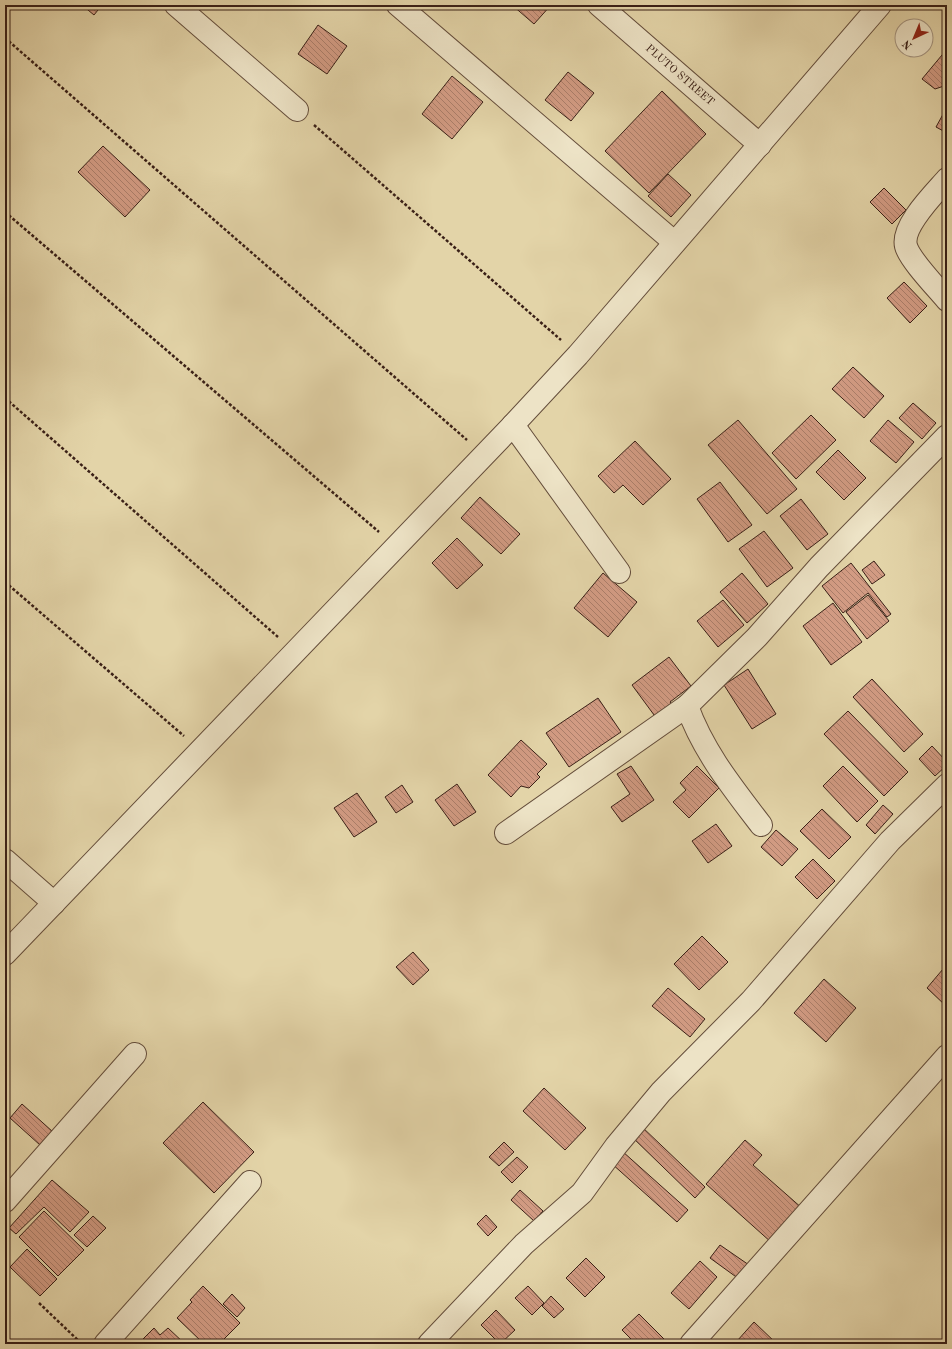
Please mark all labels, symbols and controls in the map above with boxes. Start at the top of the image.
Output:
north arrow [894,18,934,58]
text: N [901,37,915,51]
street label: PLUTO STREET [643,42,716,108]

